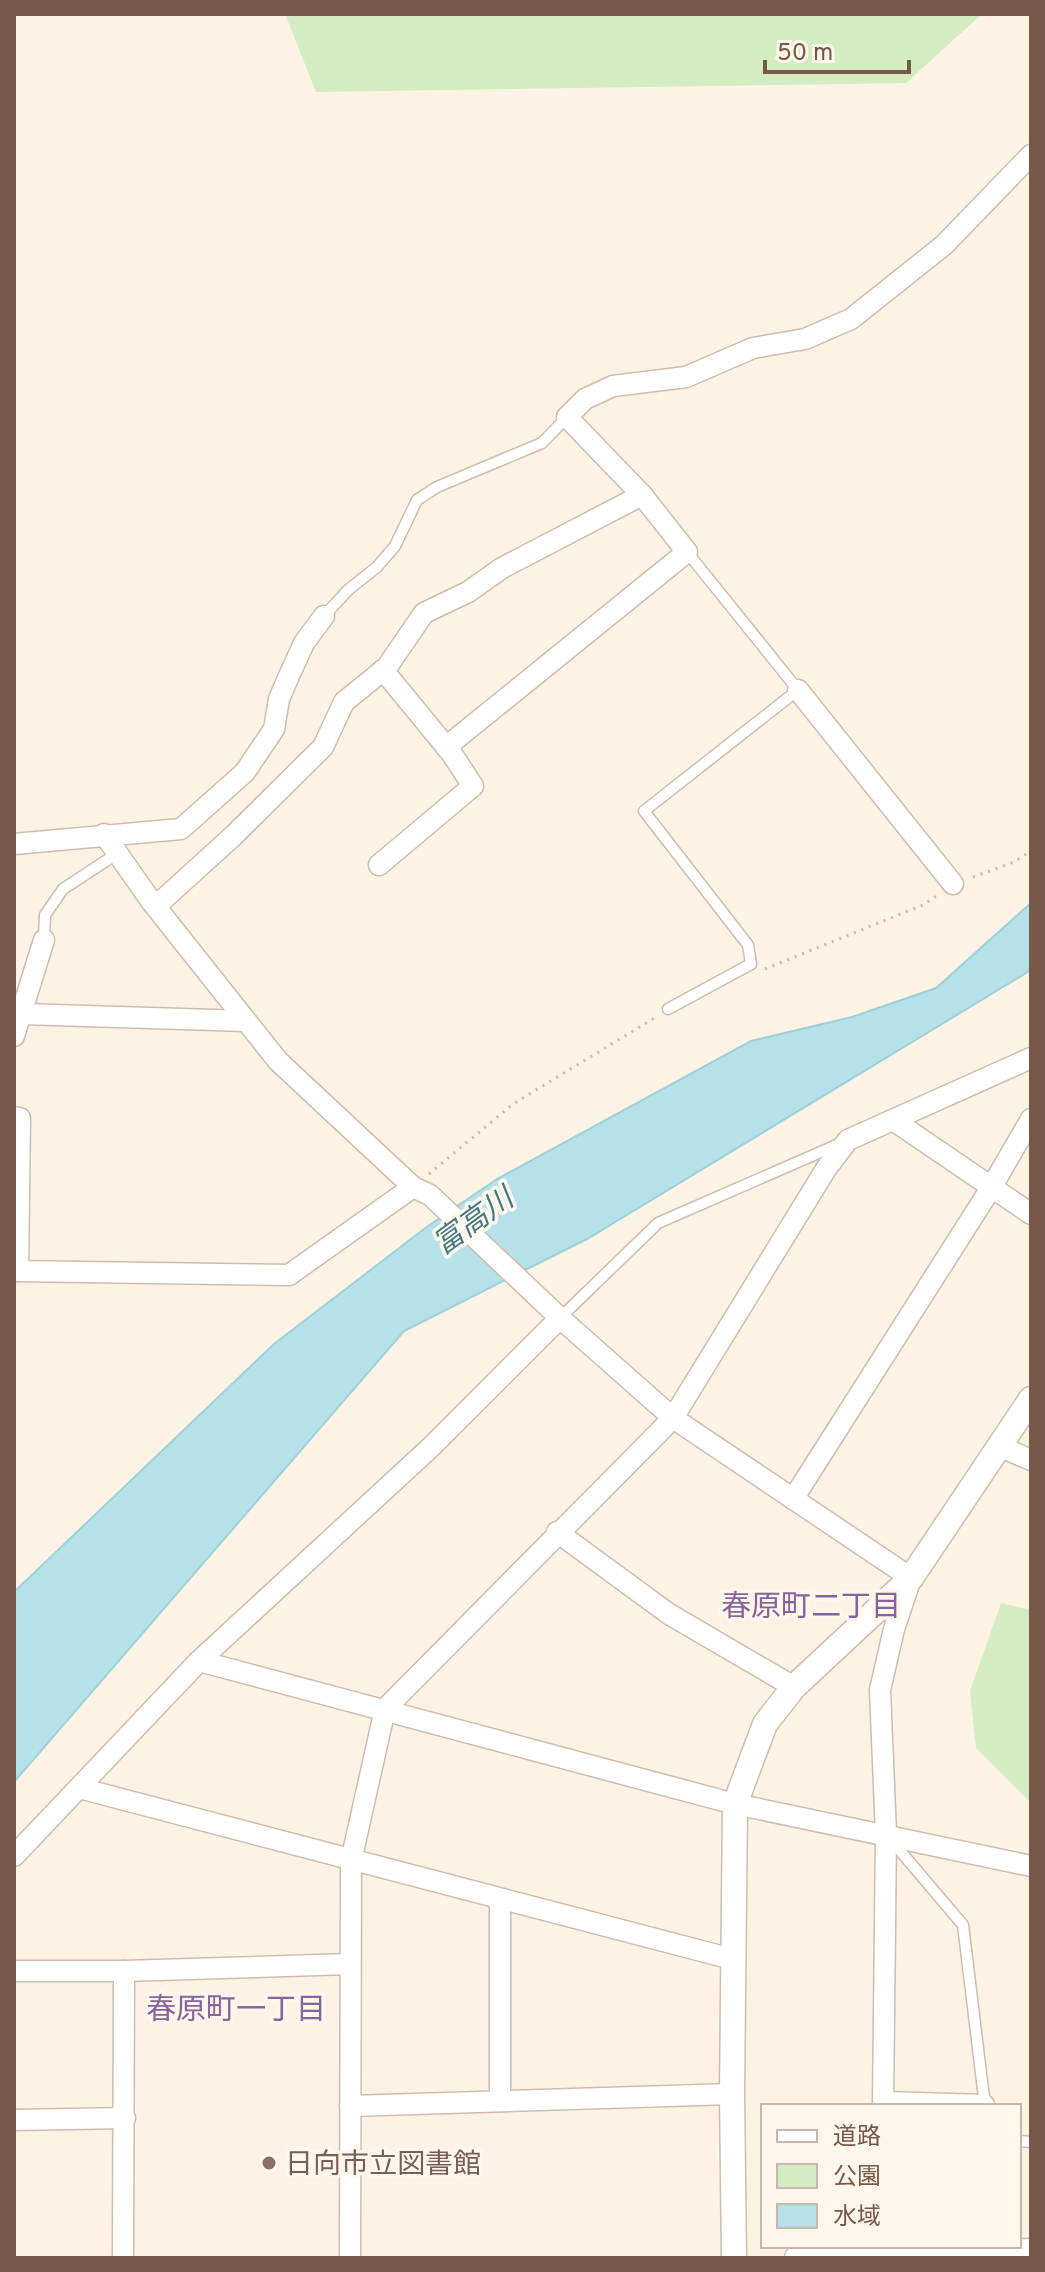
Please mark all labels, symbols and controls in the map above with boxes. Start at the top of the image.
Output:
scale bar [765,24,909,74]
text: 50 m [777,39,833,69]
water label: 富高川 [427,1180,524,1264]
district label: 春原町二丁目 [721,1590,901,1627]
district label: 春原町一丁目 [146,1993,326,2030]
legend [761,2104,1021,2248]
text: 道路 [833,2123,881,2153]
place label: 日向市立図書館 [285,2148,481,2184]
marker: 日向市立図書館 [260,2154,278,2172]
text: 公園 [833,2163,881,2193]
text: 水域 [833,2203,881,2233]

